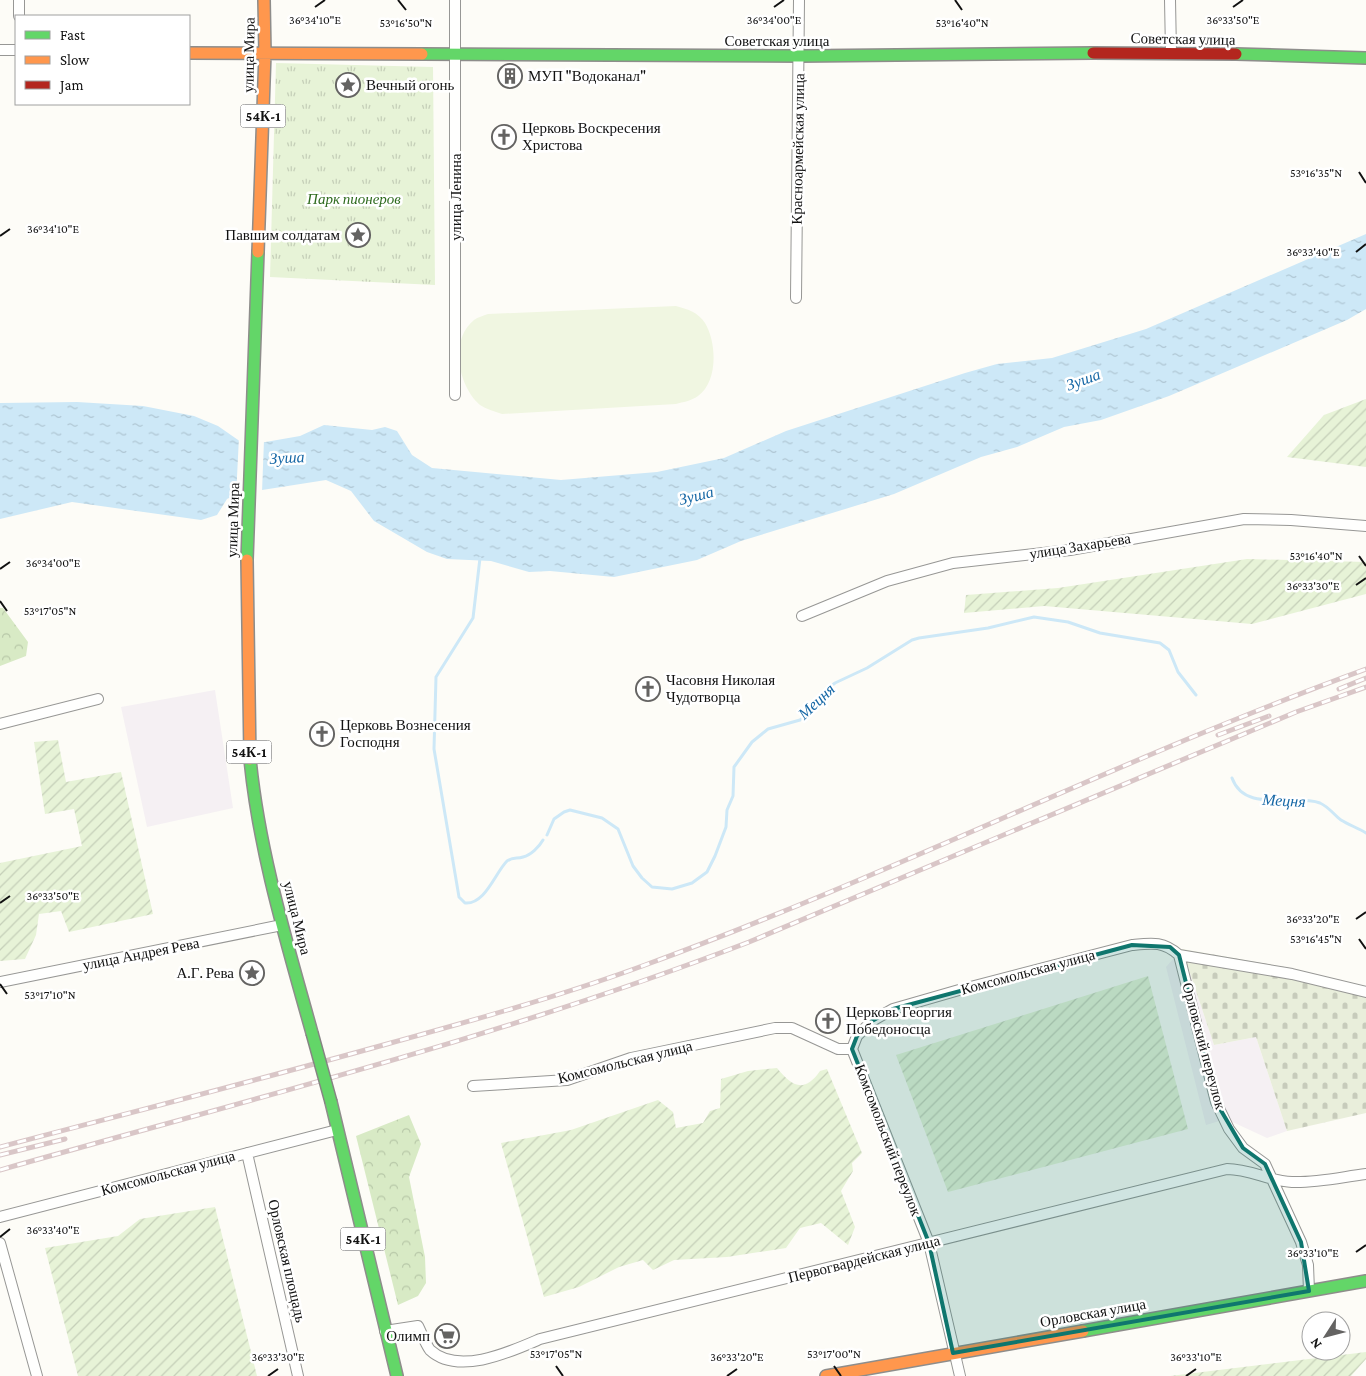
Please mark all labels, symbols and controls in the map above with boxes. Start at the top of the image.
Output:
text: 36°34'10"E [289,13,341,27]
text: 36°34'00"E [747,13,802,27]
text: 36°33'50"E [1207,13,1260,27]
legend [15,15,190,105]
text: 53°16'50"N [380,16,433,30]
text: 53°16'40"N [935,16,989,30]
street label: улица Мира [240,17,258,93]
text: Fast [60,27,86,43]
street label: Советская улица [1130,30,1236,48]
street label: Советская улица [724,33,830,49]
text: Slow [60,52,90,68]
building icon: МУП "Водоканал" [497,63,523,89]
place label: МУП "Водоканал" [528,68,646,84]
place icon: Вечный огонь [335,72,361,98]
street label: Красноармейская улица [789,73,807,225]
text: Jam [58,77,83,94]
place label: Вечный огонь [366,77,455,93]
road number: 54К-1 [240,104,286,128]
place label: Церковь Воскресения Христова [522,120,661,153]
church icon: Церковь Воскресения Христова [491,124,517,150]
street label: улица Ленина [448,153,464,241]
text: 53°16'35"N [1290,166,1342,180]
park label: Парк пионеров [306,191,401,207]
text: 36°34'10"E [27,222,79,236]
place icon: Павшим солдатам [345,222,371,248]
place label: Павшим солдатам [225,227,340,243]
text: 36°33'40"E [1286,245,1340,259]
water label: Зуша [1064,365,1103,394]
water label: Зуша [269,448,305,468]
street label: улица Мира [224,482,242,558]
water label: Зуша [677,483,715,509]
street label: улица Захарьева [1028,530,1132,562]
text: 53°16'40"N [1289,549,1343,563]
text: 36°34'00"E [26,556,81,570]
text: 36°33'30"E [1287,579,1340,593]
text: 53°17'05"N [24,604,76,618]
place label: Часовня Николая Чудотворца [666,672,775,705]
church icon: Часовня Николая Чудотворца [635,676,661,702]
water label: Мецня [794,680,839,724]
place label: Церковь Вознесения Господня [340,717,471,750]
church icon: Церковь Вознесения Господня [309,721,335,747]
road number: 54К-1 [226,740,272,764]
water label: Мецня [1261,791,1306,811]
street label: улица Мира [280,879,314,957]
text: 36°33'50"E [27,889,80,903]
text: 36°33'20"E [1286,912,1340,926]
text: 53°16'45"N [1290,932,1342,946]
street label: улица Андрея Рева [81,935,201,973]
street label: Комсомольская улица [959,946,1097,998]
place icon: А.Г. Рева [239,960,265,986]
place label: А.Г. Рева [176,965,234,981]
street label: Орловский переулок [1179,981,1229,1112]
text: 53°17'10"N [24,988,76,1002]
place label: Церковь Георгия Победоносца [846,1004,952,1037]
church icon: Церковь Георгия Победоносца [815,1008,841,1034]
street label: Комсомольская улица [556,1037,694,1086]
street label: Комсомольский переулок [852,1062,925,1219]
street label: Комсомольская улица [99,1147,237,1199]
street label: Орловская площадь [265,1198,309,1324]
text: 36°33'40"E [26,1223,80,1237]
road number: 54К-1 [340,1228,386,1250]
street label: Первогвардейская улица [786,1232,942,1286]
text: 36°33'10"E [1287,1246,1339,1260]
street label: Орловская улица [1039,1296,1148,1330]
north arrow [1301,1311,1351,1361]
supermarket icon: Олимп [434,1323,460,1349]
place label: Олимп [386,1328,430,1344]
text: N [1306,1335,1325,1352]
text: 53°17'05"N [530,1347,582,1361]
text: 53°17'00"N [807,1347,861,1361]
text: 36°33'30"E [252,1350,305,1364]
text: 36°33'20"E [710,1350,764,1364]
text: 36°33'10"E [1170,1350,1222,1364]

